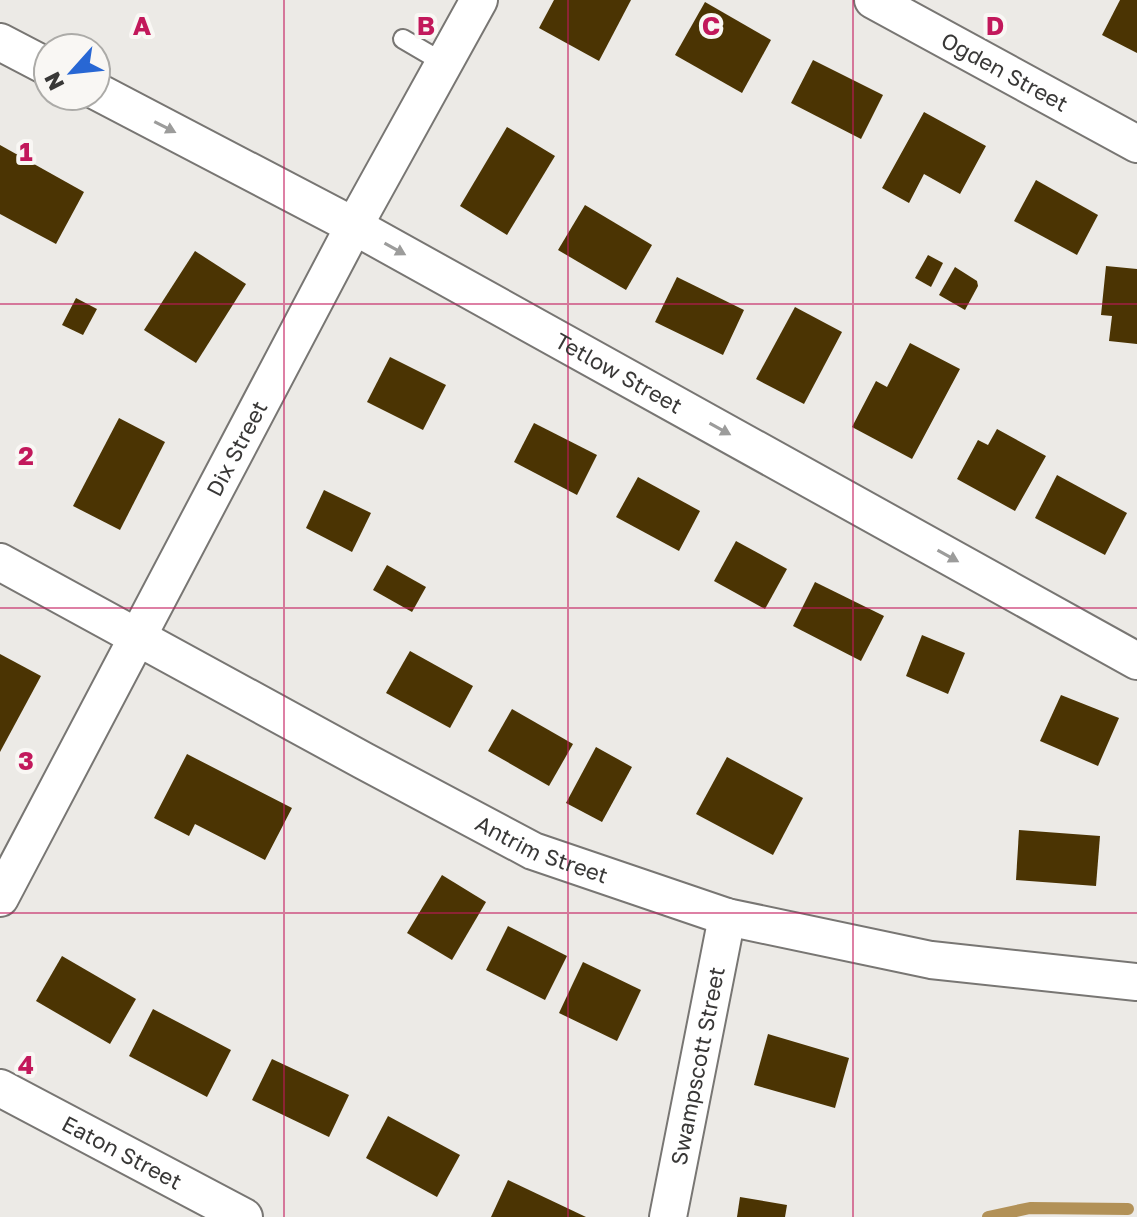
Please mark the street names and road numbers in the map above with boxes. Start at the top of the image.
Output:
street label: Ogden Street [937,26,1073,117]
street label: Tetlow Street [551,326,687,419]
street label: Dix Street [200,396,273,501]
street label: Antrim Street [471,809,612,889]
street label: Swampscott Street [665,964,730,1167]
street label: Eaton Street [58,1109,187,1195]

